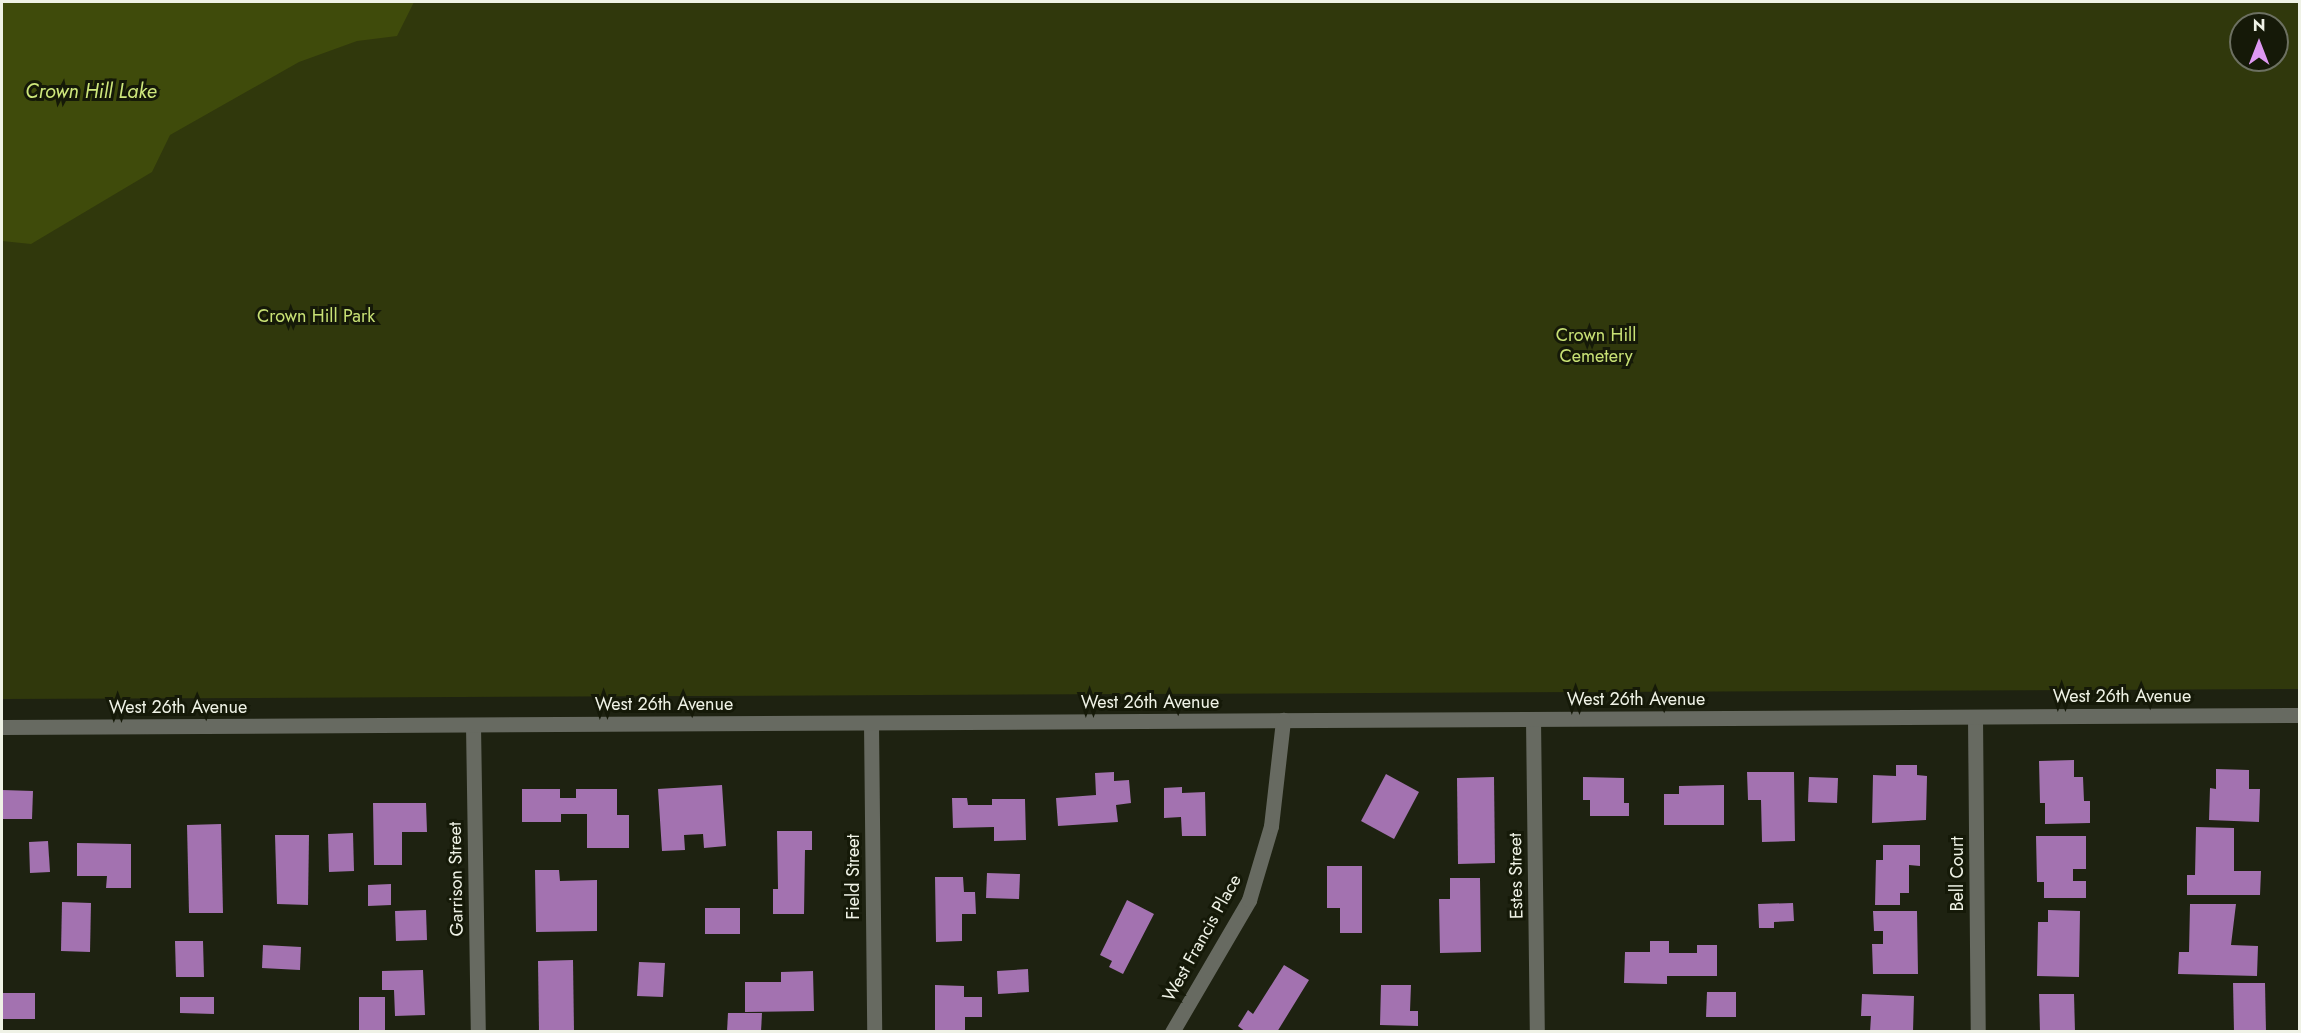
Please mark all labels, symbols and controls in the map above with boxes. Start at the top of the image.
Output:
north arrow [2229,12,2289,72]
text: N [2253,14,2265,37]
water label: Crown Hill Lake [25,79,157,103]
park label: Crown Hill Park [257,305,375,327]
park label: Crown Hill Cemetery [1556,325,1636,368]
street label: West 26th Avenue [2053,685,2191,707]
street label: West 26th Avenue [1567,688,1705,710]
street label: West 26th Avenue [1081,691,1219,713]
street label: West 26th Avenue [595,693,733,715]
street label: West 26th Avenue [109,696,247,718]
street label: Garrison Street [444,822,468,936]
street label: Estes Street [1504,833,1528,919]
street label: Field Street [842,834,864,920]
street label: Bell Court [1946,836,1968,912]
street label: West Francis Place [1158,871,1246,1005]

